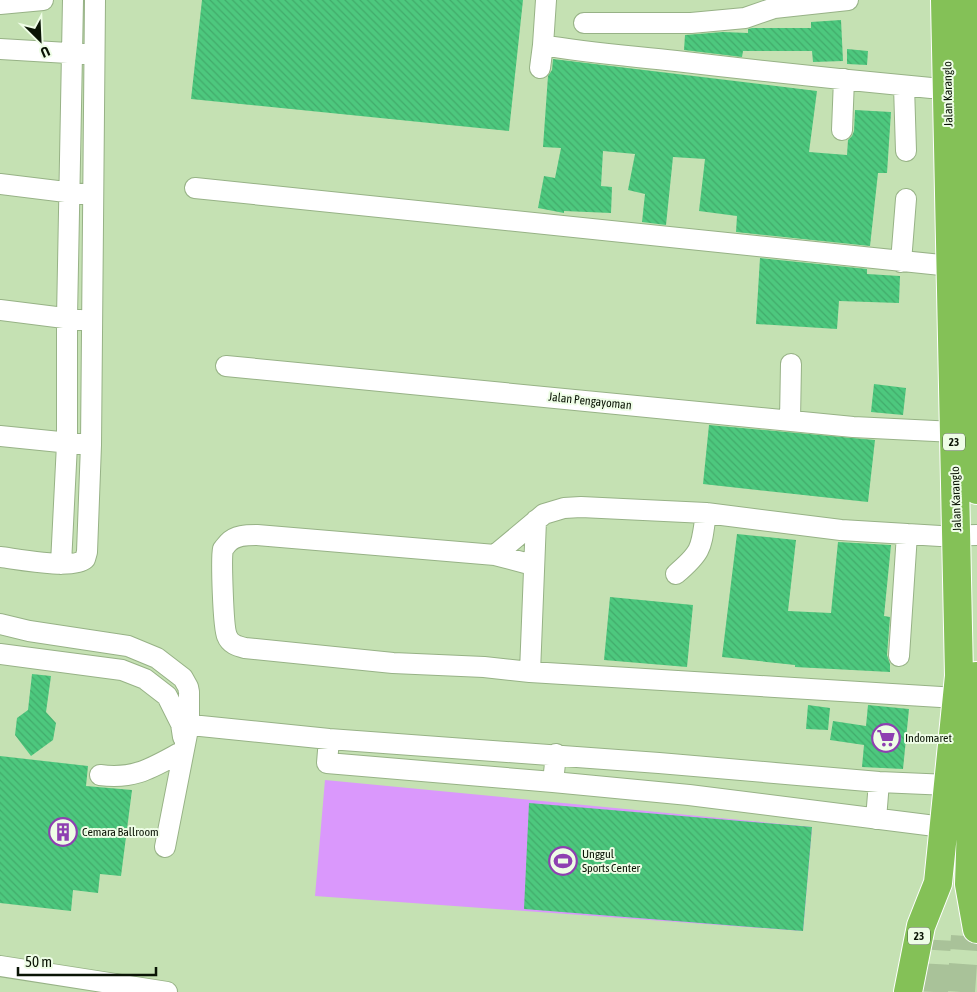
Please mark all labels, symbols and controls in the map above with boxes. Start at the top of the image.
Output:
north arrow [15,15,65,65]
text: U [38,43,52,61]
street label: Jalan Karanglo [940,61,956,127]
street label: Jalan Pengayoman [548,390,632,412]
road number: 23 [943,434,965,451]
street label: Jalan Karanglo [948,466,964,532]
supermarket icon: Indomaret [871,723,901,753]
place label: Indomaret [905,731,952,745]
building icon: Cemara Ballroom [48,817,78,847]
place label: Cemara Ballroom [82,825,159,839]
sports icon: Unggul Sports Center [548,846,578,876]
place label: Unggul Sports Center [582,847,641,875]
road number: 23 [908,928,930,944]
scale bar [18,944,155,976]
text: 50 m [25,953,52,970]

